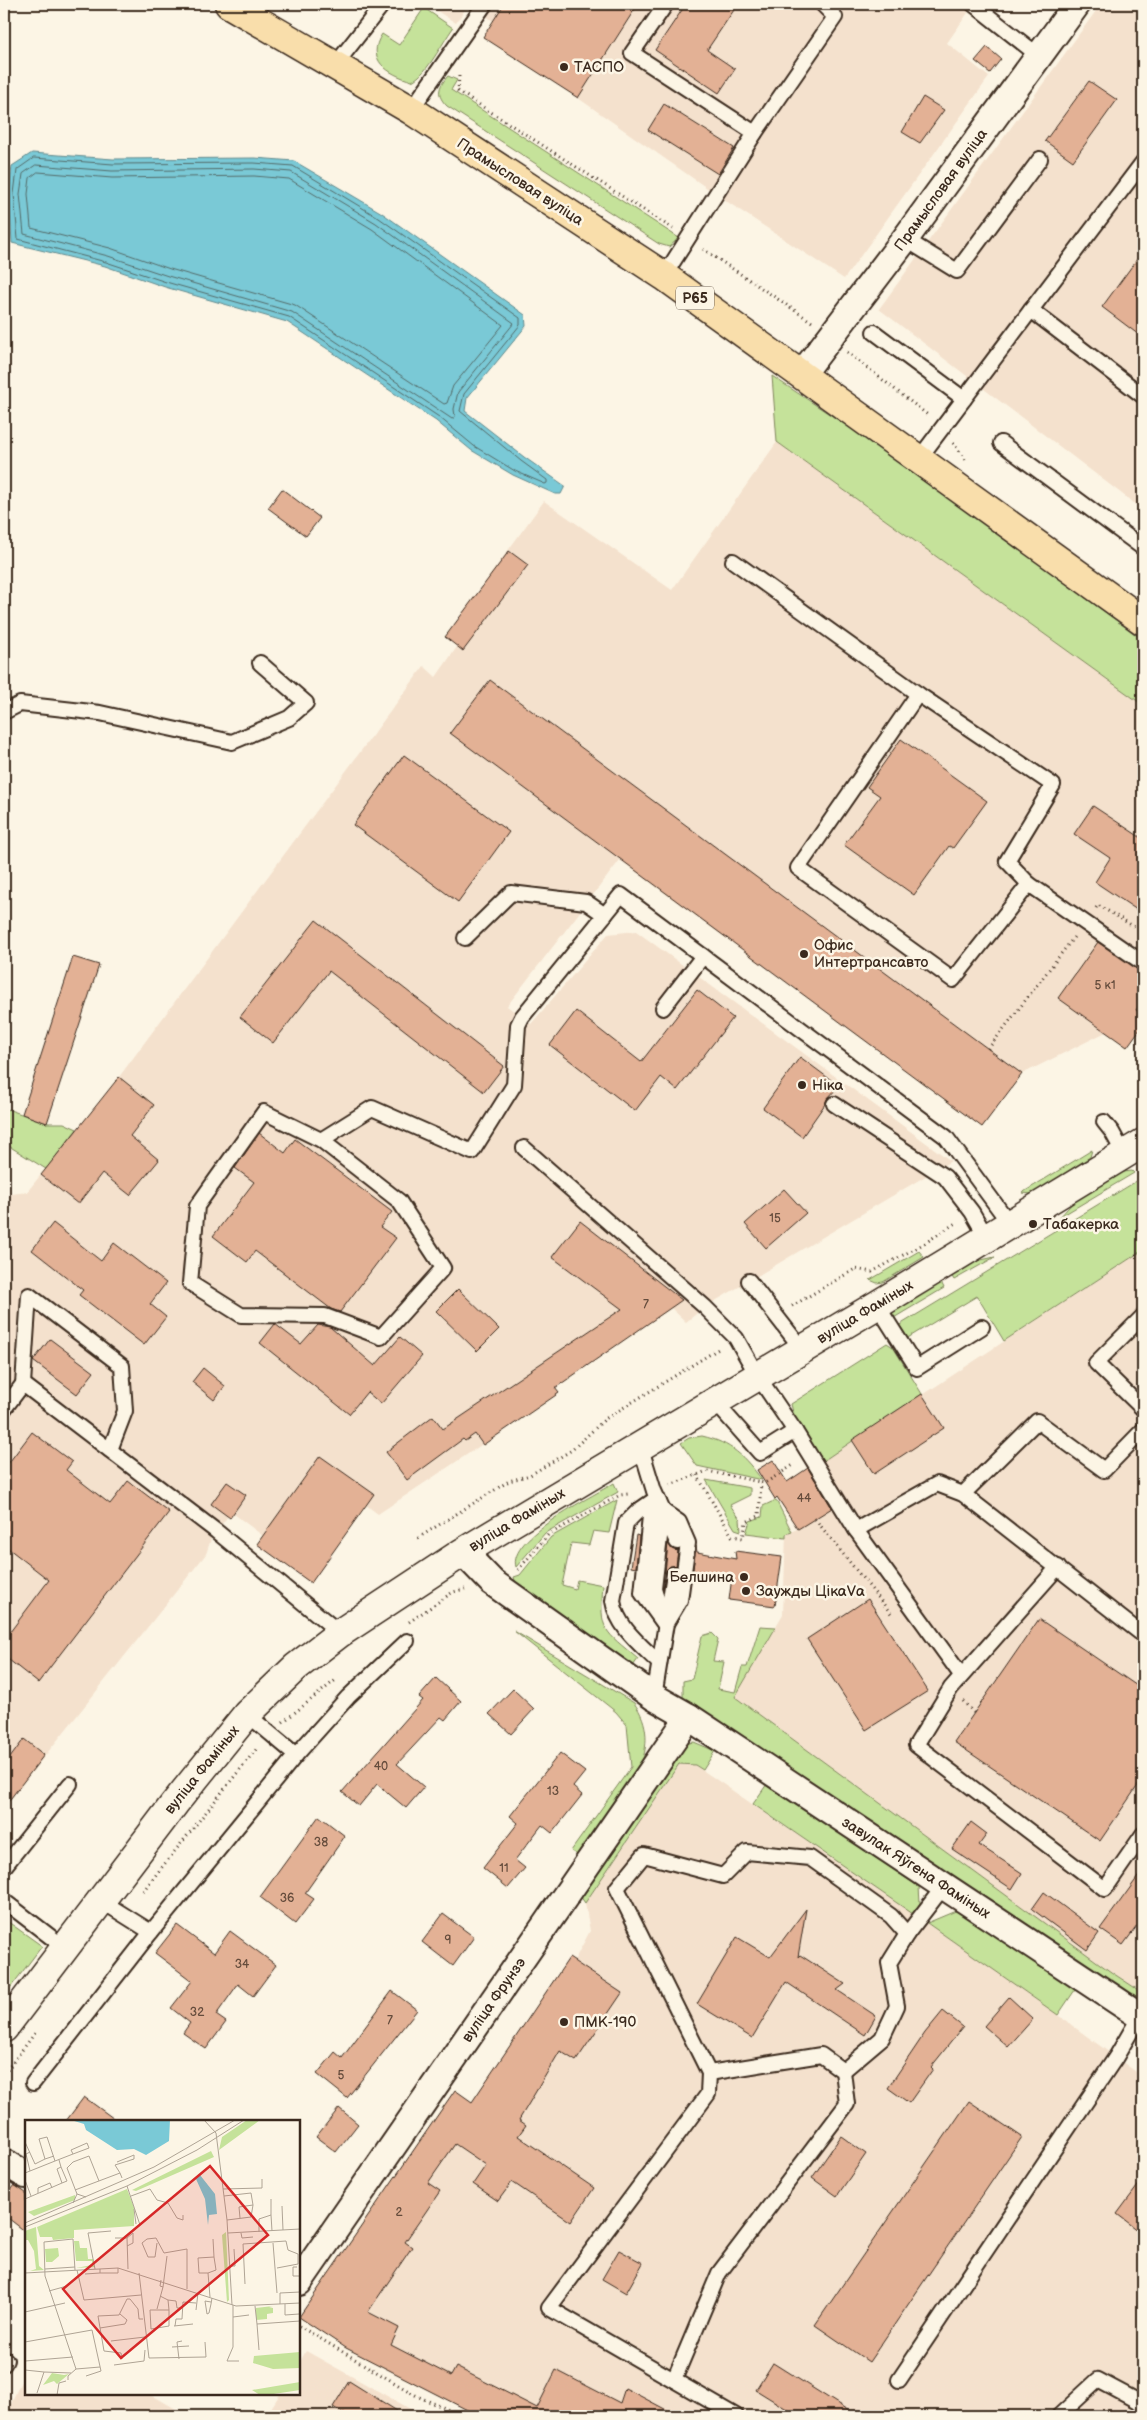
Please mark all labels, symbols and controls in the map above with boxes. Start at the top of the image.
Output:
place label: ТАСПО [574,58,624,77]
marker: ТАСПО [558,61,570,73]
street label: Прамысловая вуліца [890,125,992,255]
street label: Прамысловая вуліца [453,134,587,230]
road number: Р65 [676,286,714,310]
place label: Офис Интертрансавто [814,936,929,972]
marker: Офис Интертрансавто [798,948,810,960]
house number: 5 к1 [1094,978,1116,993]
place label: Ніка [812,1076,844,1095]
marker: Ніка [796,1079,808,1091]
house number: 15 [769,1211,781,1226]
place label: Табакерка [1043,1215,1119,1234]
marker: Табакерка [1027,1218,1039,1230]
street label: вуліца Фаміных [813,1276,917,1348]
house number: 7 [643,1297,649,1312]
street label: вуліца Фаміных [465,1484,569,1556]
house number: 44 [797,1491,812,1506]
place label: Белшина [669,1568,734,1587]
marker: Белшина [738,1571,750,1583]
place label: Заужды ЦікаVа [756,1582,865,1601]
marker: Заужды ЦікаVа [740,1585,752,1597]
street label: вуліца Фаміных [160,1722,244,1818]
house number: 40 [374,1759,388,1774]
house number: 13 [547,1784,559,1799]
street label: завулак Яўгена Фаміных [838,1813,994,1923]
house number: 38 [314,1835,328,1850]
house number: 11 [499,1861,509,1876]
house number: 36 [280,1891,294,1906]
house number: 9 [445,1933,452,1948]
street label: вуліца Фрунзэ [458,1954,530,2046]
house number: 34 [235,1957,250,1972]
house number: 32 [190,2005,204,2020]
house number: 7 [387,2013,393,2028]
place label: ПМК-190 [574,2013,636,2032]
marker: ПМК-190 [558,2016,570,2028]
house number: 5 [338,2068,345,2083]
inset map [25,2120,300,2395]
house number: 2 [395,2205,403,2220]

